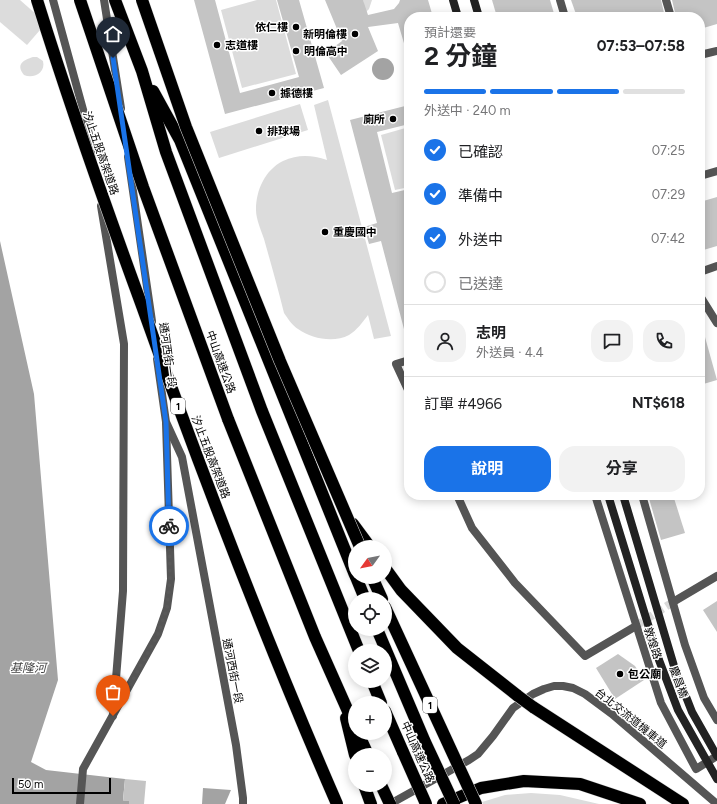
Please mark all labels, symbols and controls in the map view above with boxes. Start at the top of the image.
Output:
pin [96,17,130,58]
place label: 依仁樓 [255,21,288,34]
marker: 依仁樓 [291,22,301,32]
icon: home [102,23,124,45]
text: 預計還要 [424,25,476,40]
place label: 新明倫樓 [303,28,347,41]
marker: 新明倫樓 [350,29,360,39]
text: 07:53–07:58 [597,37,685,55]
place label: 志道樓 [225,39,258,52]
marker: 志道樓 [212,40,222,50]
text: 2 分鐘 [424,40,497,72]
place label: 明倫高中 [304,45,348,58]
marker: 明倫高中 [291,46,301,56]
place label: 據德樓 [280,87,313,100]
marker: 據德樓 [267,88,277,98]
text: 外送中 · 240 m [424,103,511,118]
street label: 汐止五股高架道路 [80,109,121,197]
place label: 廁所 [363,113,385,126]
marker: 廁所 [388,114,398,124]
place label: 排球場 [267,125,300,138]
marker: 排球場 [254,126,264,136]
icon: check [424,139,446,161]
text: 已確認 [458,143,503,161]
text: 07:25 [652,143,685,158]
icon: check [424,183,446,205]
text: 準備中 [458,187,503,205]
text: 07:29 [652,187,685,202]
place label: 重慶國中 [333,226,377,239]
marker: 重慶國中 [320,227,330,237]
icon: check [424,227,446,249]
text: 外送中 [458,231,503,249]
text: 07:42 [651,231,685,246]
text: 已送達 [458,275,503,293]
button: person [424,320,466,362]
button: chat [591,320,633,362]
button: phone [643,320,685,362]
street label: 通河西街一段 [156,321,179,389]
text: 志明 [476,324,506,342]
street label: 中山高速公路 [203,329,238,395]
text: 外送員 · 4.4 [476,345,544,360]
text: NT$618 [632,394,685,412]
text: 訂單 #4966 [424,395,502,413]
road number: 1 [171,398,185,414]
street label: 汐止五股高架道路 [189,414,232,501]
button: 說明 [424,446,551,492]
button: 分享 [559,446,685,492]
courier [149,506,189,546]
icon: bike [158,515,180,537]
north arrow [348,540,392,584]
map controls [348,540,392,792]
button: locate [348,592,392,636]
street label: 敦煌路 [641,625,664,661]
street label: 通河西街一段 [220,637,245,705]
button: layers [348,644,392,688]
water label: 基隆河 [10,661,48,675]
street label: 慶昌橋 [667,664,690,700]
place label: 包公廟 [628,668,661,681]
marker: 包公廟 [615,669,625,679]
pin [96,675,130,716]
icon: bag [102,681,124,703]
street label: 台北交流道機車道 [592,686,669,751]
button: + [348,696,392,740]
road number: 1 [423,697,437,713]
street label: 中山高速公路 [398,719,437,785]
button: − [348,748,392,792]
scale bar [12,776,111,795]
text: 50 m [18,778,43,791]

